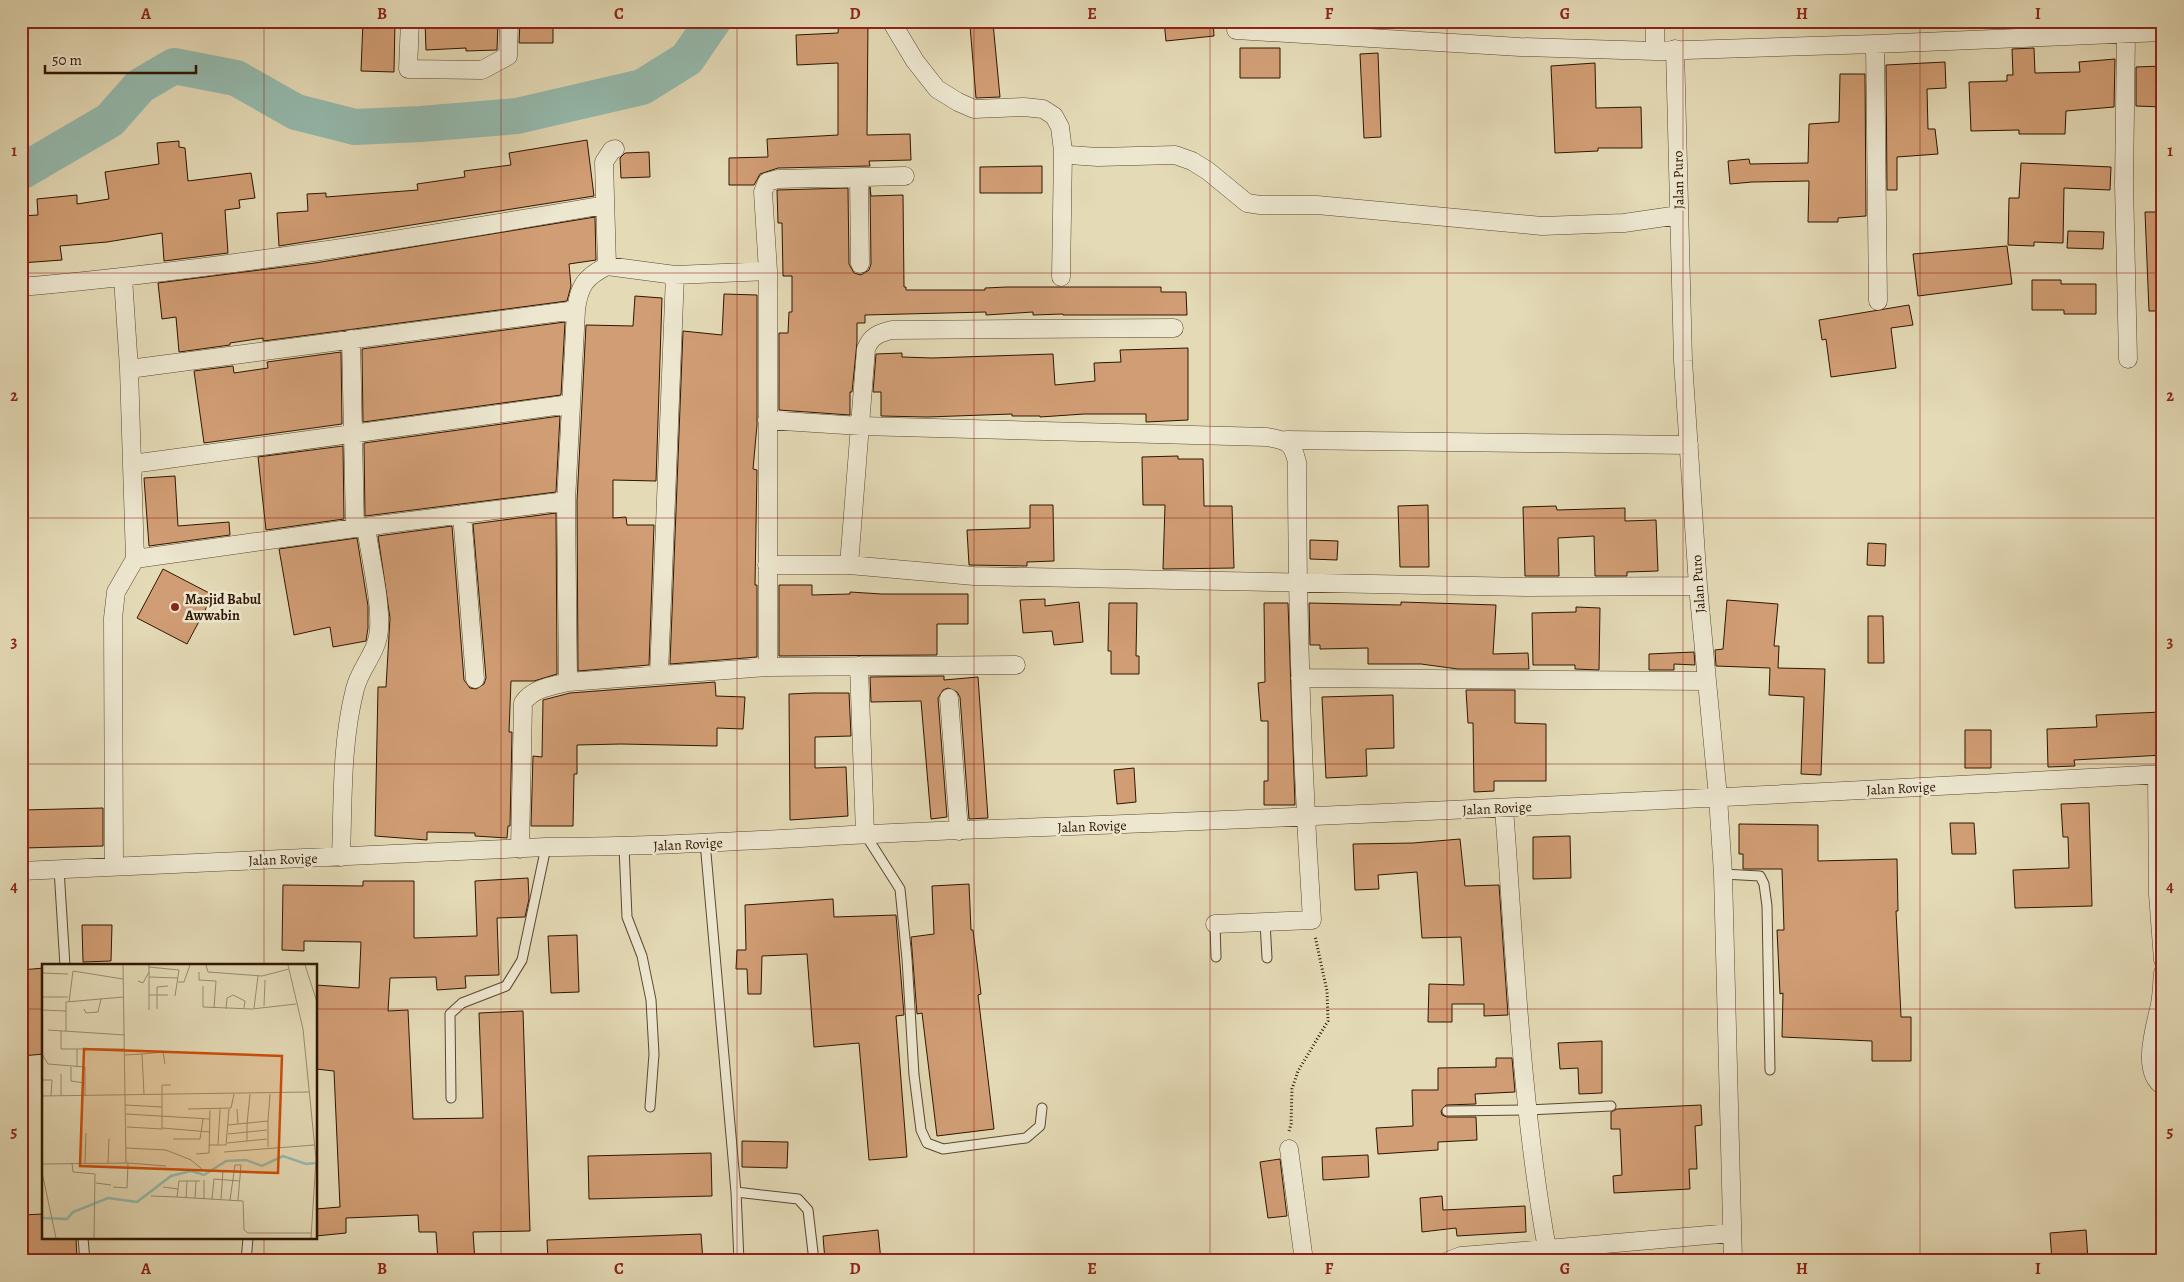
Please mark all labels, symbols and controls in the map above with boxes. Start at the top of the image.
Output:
text: A [140,3,152,25]
text: B [377,3,387,25]
text: C [614,3,624,25]
text: D [849,3,861,25]
text: E [1087,3,1097,25]
text: F [1325,3,1334,25]
text: G [1560,3,1570,25]
text: H [1796,3,1808,25]
text: I [2035,3,2041,25]
scale bar [45,42,196,74]
text: 50 m [52,50,82,70]
text: 1 [11,140,17,162]
text: 1 [2167,140,2173,162]
street label: Jalan Puro [1668,151,1689,209]
text: 2 [10,385,18,407]
text: 2 [2166,385,2174,407]
street label: Jalan Puro [1687,554,1710,614]
place label: Masjid Babul Awwabin [184,590,261,625]
marker: Masjid Babul Awwabin [169,601,181,613]
text: 3 [11,631,18,653]
text: 3 [2167,631,2174,653]
street label: Jalan Rovige [1866,777,1936,800]
street label: Jalan Rovige [1462,797,1532,820]
street label: Jalan Rovige [1057,816,1127,837]
street label: Jalan Rovige [653,833,723,856]
street label: Jalan Rovige [248,849,318,870]
text: 4 [10,876,18,898]
text: 4 [2166,876,2174,898]
inset map [42,964,318,1240]
text: 5 [11,1121,18,1143]
text: 5 [2167,1121,2174,1143]
text: A [140,1258,152,1280]
text: B [377,1258,387,1280]
text: C [614,1258,624,1280]
text: D [849,1258,861,1280]
text: E [1087,1258,1097,1280]
text: F [1325,1258,1334,1280]
text: G [1560,1258,1570,1280]
text: H [1796,1258,1808,1280]
text: I [2035,1258,2041,1280]

